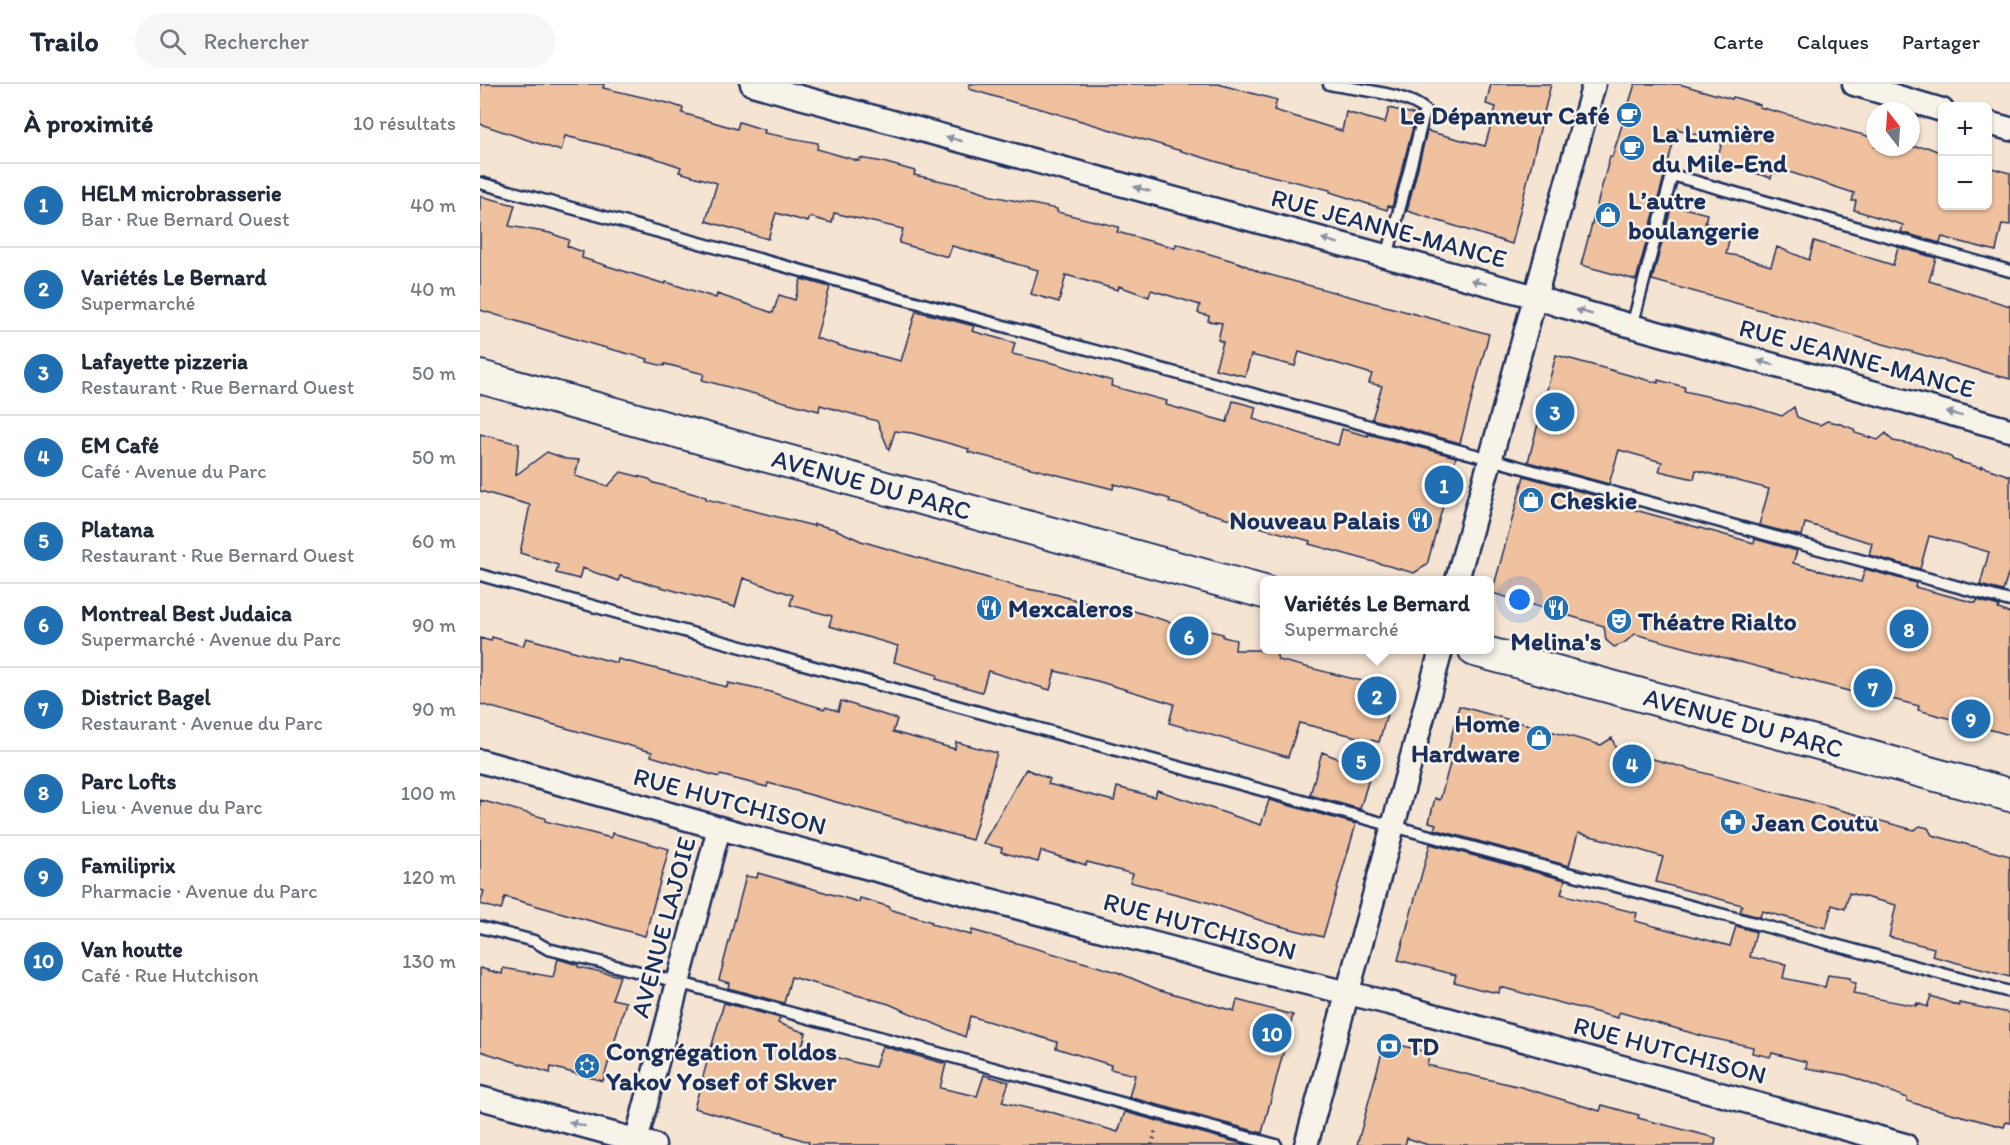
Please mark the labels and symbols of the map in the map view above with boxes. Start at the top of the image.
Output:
place label: Le Dépanneur Café [1400,99,1610,131]
cafe icon: Le Dépanneur Café [1614,100,1644,130]
north arrow [1866,102,1920,156]
place label: La Lumière du Mile-End [1652,117,1788,179]
one-way arrow [945,133,963,143]
cafe icon: La Lumière du Mile-End [1617,133,1647,163]
street label: RUE JEANNE-MANCE [1268,181,1510,275]
one-way arrow [1133,184,1152,194]
place label: L’autre boulangerie [1628,184,1759,246]
shop icon: L’autre boulangerie [1593,200,1623,230]
one-way arrow [1321,236,1340,246]
one-way arrow [1470,276,1488,286]
one-way arrow [1575,307,1593,316]
street label: RUE JEANNE-MANCE [1736,311,1978,405]
one-way arrow [1756,357,1775,367]
pin: 3 [1536,390,1574,434]
one-way arrow [1944,409,1962,418]
street label: AVENUE DU PARC [768,442,975,527]
pin: 1 [1424,462,1464,508]
place label: Cheskie [1550,484,1637,516]
shop icon: Cheskie [1516,485,1546,515]
place label: Nouveau Palais [1229,504,1400,536]
restaurant icon: Nouveau Palais [1405,505,1435,535]
your location [1505,585,1534,614]
place label: Mexcaleros [1008,592,1133,624]
restaurant icon: Mexcaleros [974,593,1004,623]
restaurant icon: Melina's [1541,593,1571,623]
place label: Théatre Rialto [1637,605,1797,637]
theatre icon: Théatre Rialto [1604,606,1634,636]
pin: 8 [1890,606,1928,652]
pin: 6 [1170,614,1208,658]
place label: Melina's [1511,625,1602,657]
pin: 7 [1854,666,1892,710]
pin: 2 [1358,674,1396,718]
street label: AVENUE DU PARC [1640,680,1847,765]
pin: 9 [1952,696,1990,742]
place label: Home Hardware [1411,707,1520,769]
shop icon: Home Hardware [1524,723,1554,753]
pin: 5 [1342,738,1380,784]
pin: 4 [1612,742,1652,786]
street label: RUE HUTCHISON [630,760,830,842]
place label: Jean Coutu [1751,806,1880,838]
pharmacy icon: Jean Coutu [1718,807,1748,837]
street label: AVENUE LAJOIE [623,833,703,1021]
street label: RUE HUTCHISON [1100,885,1300,967]
street label: RUE HUTCHISON [1570,1009,1770,1091]
pin: 10 [1252,1010,1292,1056]
place label: TD [1407,1030,1439,1062]
bank icon: TD [1374,1031,1404,1061]
place label: Congrégation Toldos Yakov Yosef of Skver [605,1035,837,1097]
synagogue icon: Congrégation Toldos Yakov Yosef of Skver [572,1051,602,1081]
one-way arrow [568,1119,586,1128]

